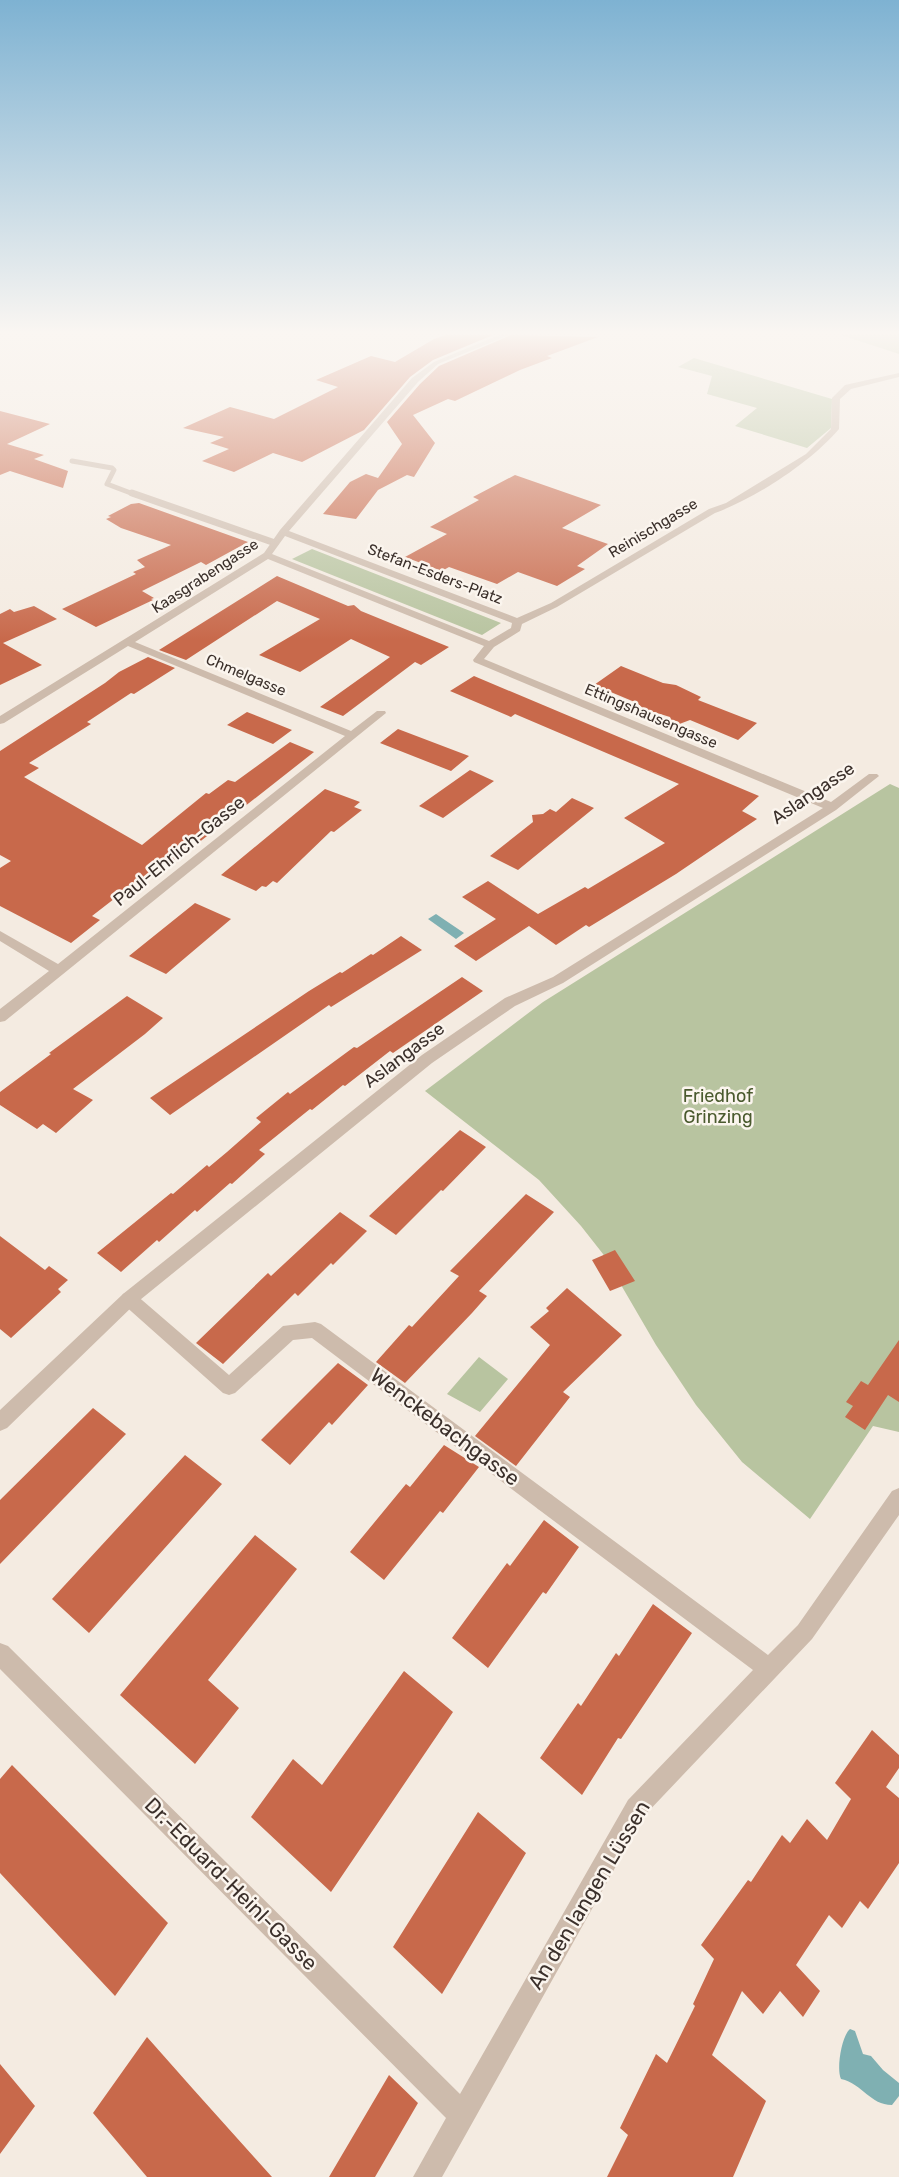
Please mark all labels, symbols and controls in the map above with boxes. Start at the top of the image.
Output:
street label: Reinischgasse [605,494,701,562]
street label: Kaasgrabengasse [148,535,262,617]
street label: Stefan-Esders-Platz [365,540,505,608]
street label: Chmelgasse [203,650,289,700]
street label: Ettingshausengasse [582,680,720,752]
street label: Aslangasse [767,757,859,829]
street label: Paul-Ehrlich-Gasse [109,791,249,911]
street label: Aslangasse [359,1017,449,1093]
park label: Friedhof Grinzing [683,1085,753,1128]
street label: Wenckebachgasse [366,1362,525,1491]
street label: Dr.-Eduard-Heinl-Gasse [140,1792,323,1975]
street label: An den langen Lüssen [522,1796,655,1994]

